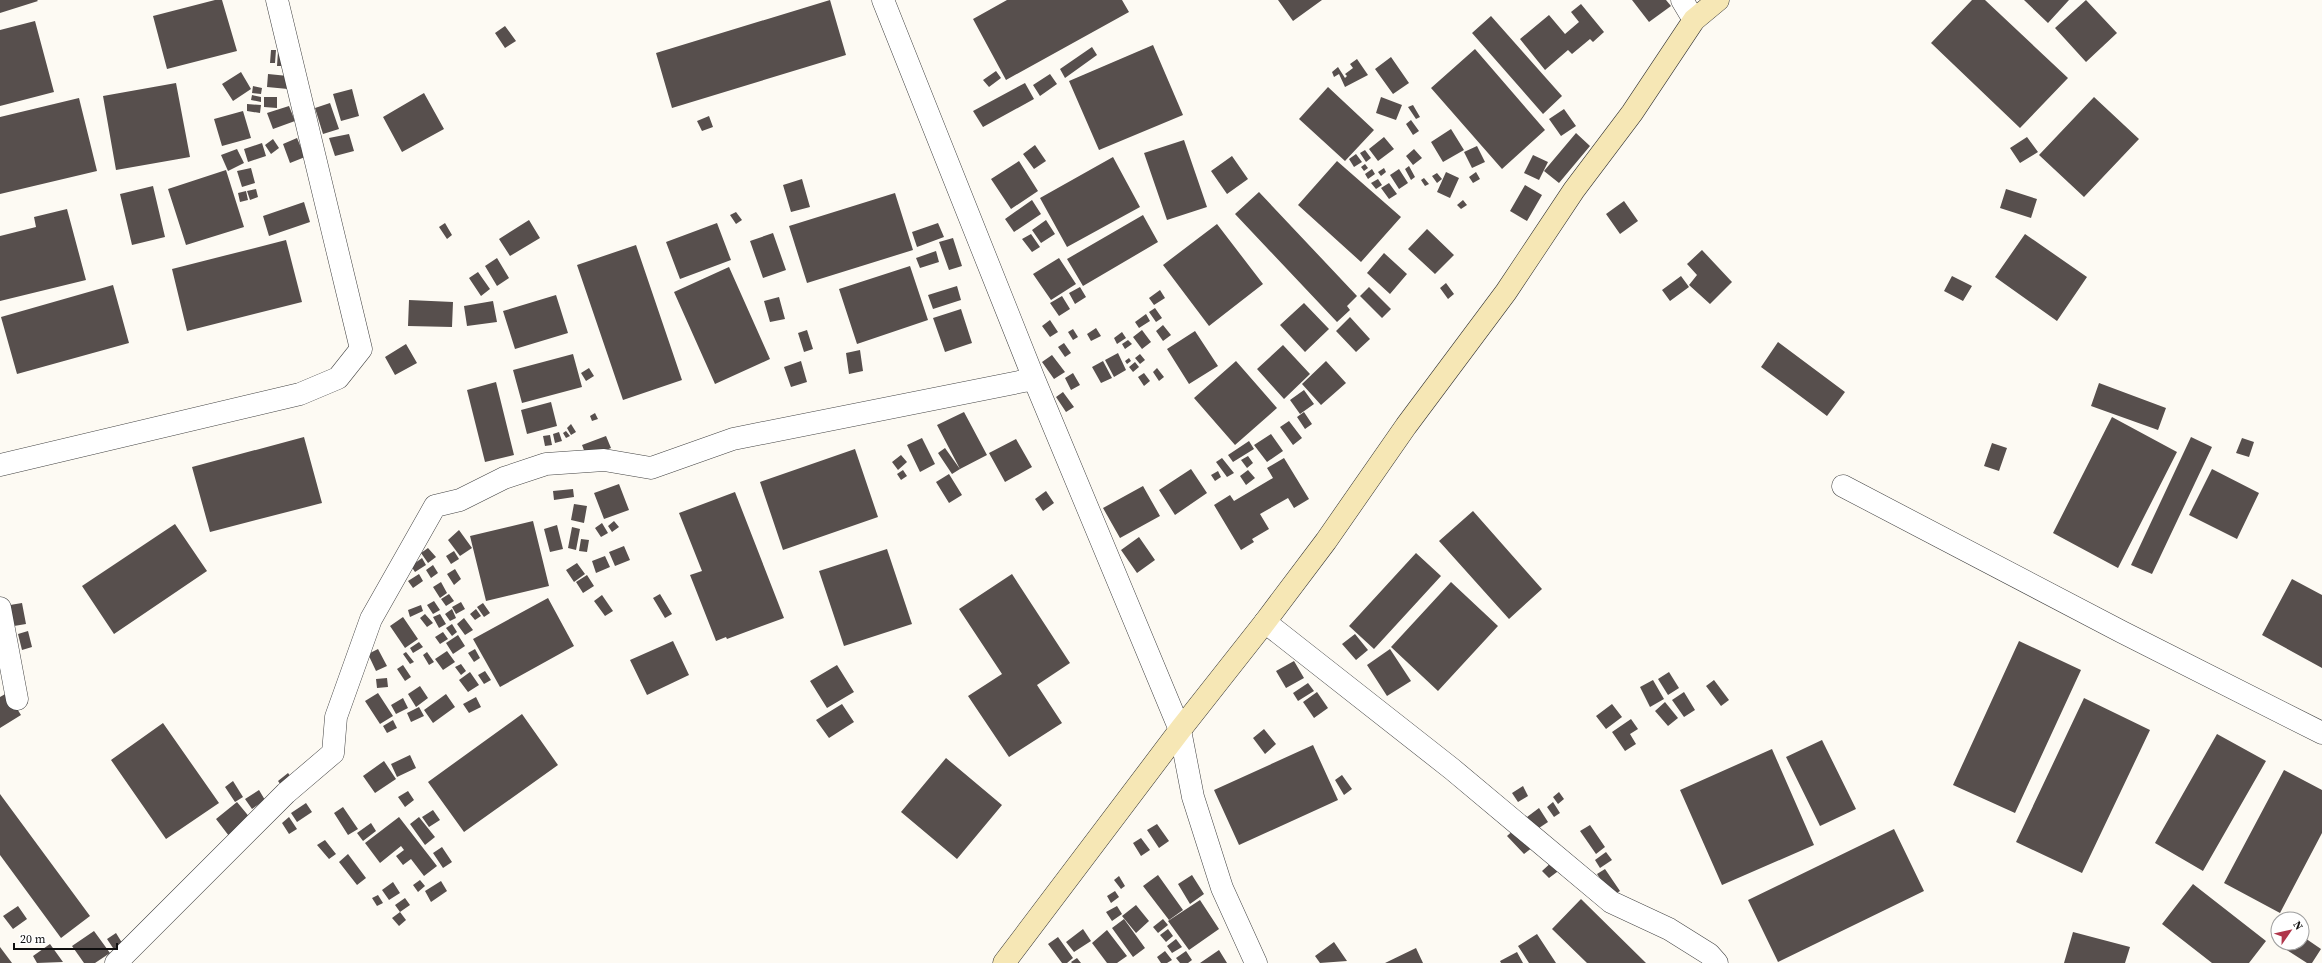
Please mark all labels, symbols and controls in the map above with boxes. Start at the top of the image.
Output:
north arrow [2270,911,2310,951]
text: N [2289,918,2306,933]
scale bar [14,925,117,951]
text: 20 m [20,931,46,947]

